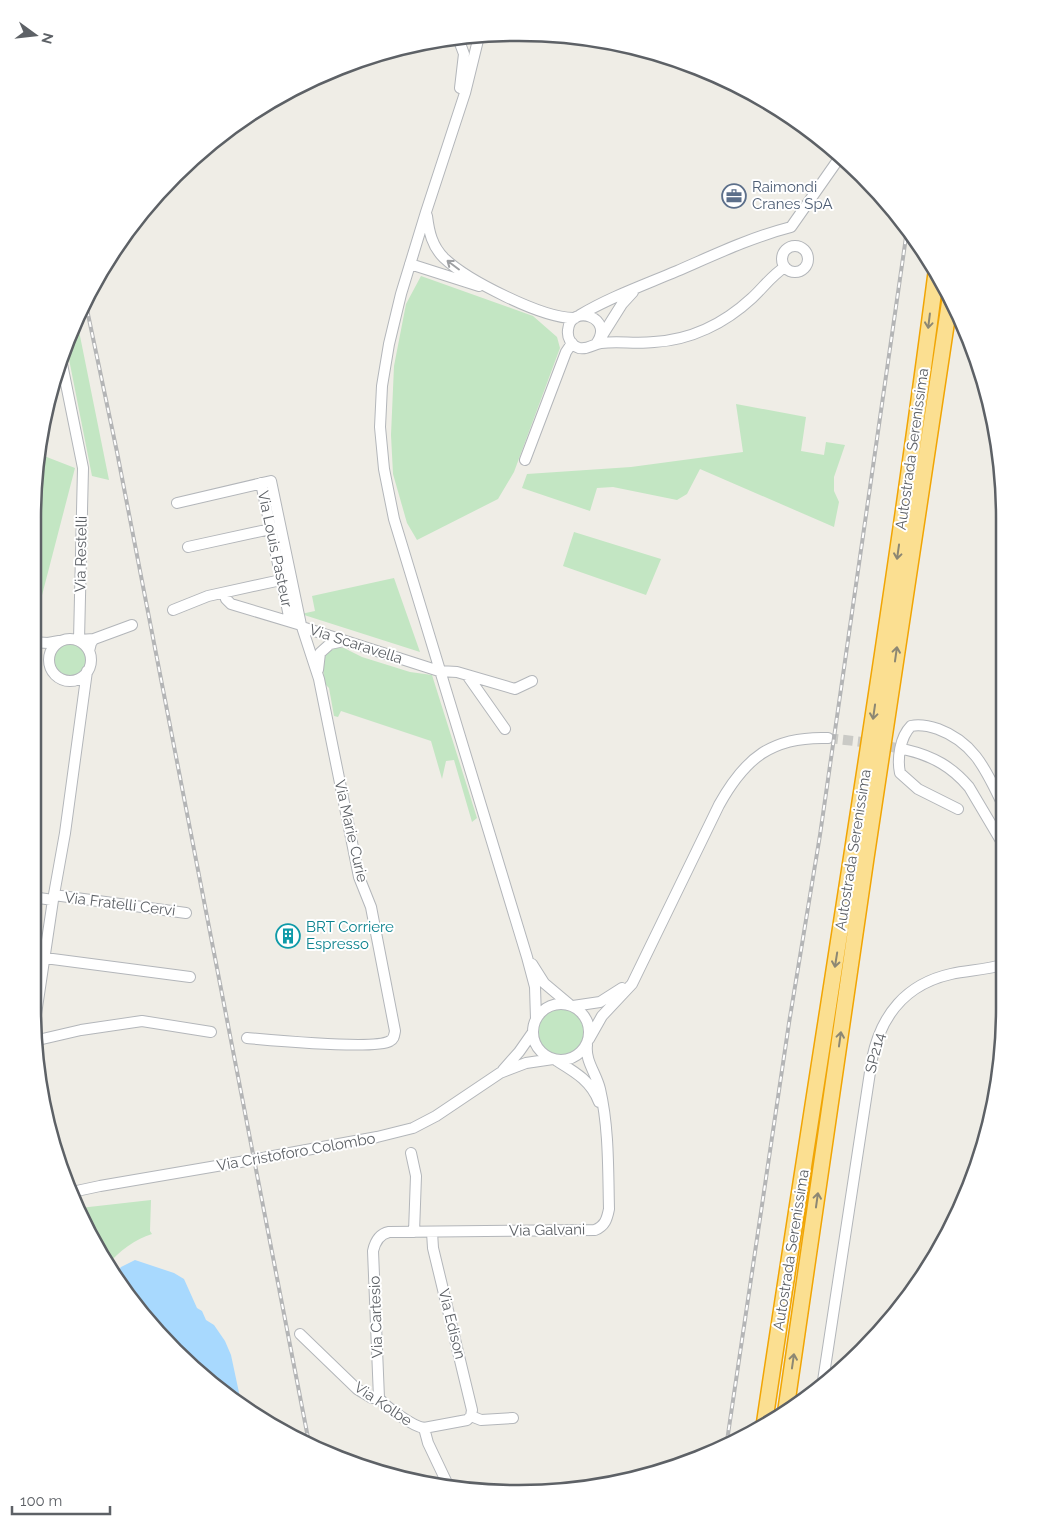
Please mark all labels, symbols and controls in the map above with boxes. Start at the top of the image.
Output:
north arrow [10,10,60,60]
text: N [38,31,57,46]
place label: Raimondi Cranes SpA [752,178,833,213]
office icon: Raimondi Cranes SpA [721,183,747,209]
one-way arrow [446,260,460,270]
one-way arrow [924,313,934,329]
street label: Autostrada Serenissima [892,367,932,531]
street label: Via Louis Pasteur [254,489,296,610]
street label: Via Restelli [71,516,91,592]
one-way arrow [892,543,902,559]
street label: Via Scaravella [307,620,405,668]
one-way arrow [892,646,902,662]
one-way arrow [868,704,878,720]
street label: Autostrada Serenissima [831,768,875,932]
street label: Via Marie Curie [330,778,372,884]
street label: Via Fratelli Cervi [63,888,177,920]
place label: BRT Corriere Espresso [306,918,394,953]
building icon: BRT Corriere Espresso [275,923,301,949]
one-way arrow [831,951,841,967]
street label: SP214 [861,1031,889,1075]
one-way arrow [835,1032,845,1048]
street label: Via Cristoforo Colombo [215,1129,377,1175]
street label: Autostrada Serenissima [769,1168,813,1332]
one-way arrow [812,1193,822,1209]
street label: Via Galvani [509,1220,585,1240]
street label: Via Cartesio [366,1275,386,1358]
street label: Via Edison [435,1287,469,1361]
one-way arrow [789,1353,799,1369]
street label: Via Kolbe [351,1378,415,1430]
scale bar [12,1484,110,1516]
text: 100 m [20,1492,62,1510]

